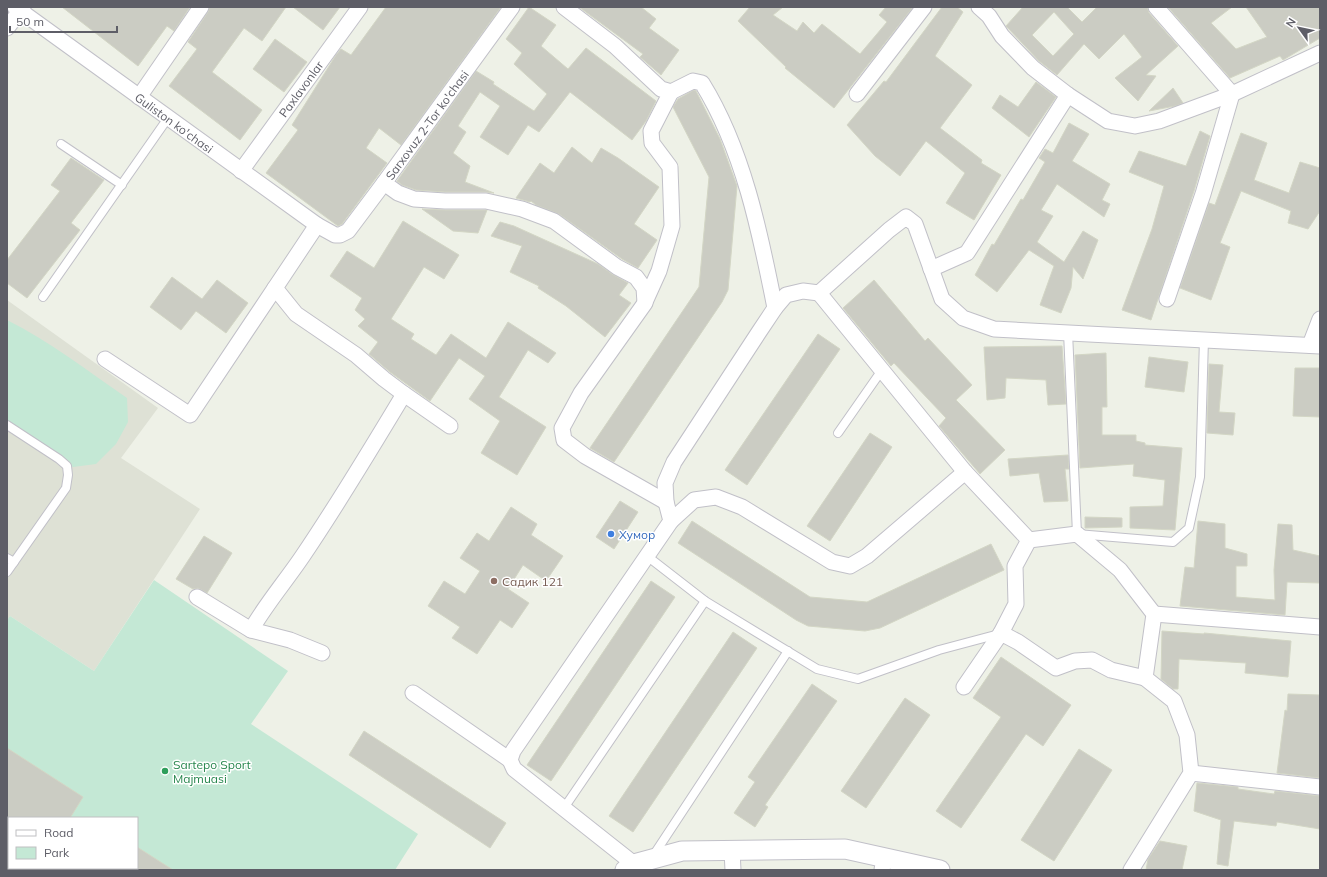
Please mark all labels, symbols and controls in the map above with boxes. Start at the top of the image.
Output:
scale bar [10,8,117,34]
north arrow [1279,8,1319,48]
text: 50 m [16,14,44,29]
text: N [1282,15,1299,30]
street label: Paxlavonlar [276,57,327,120]
street label: Sarxovuz 2-Tor ko'chasi [382,67,472,183]
street label: Guliston ko'chasi [132,90,216,156]
place label: Хумор [619,527,655,542]
marker: Хумор [606,529,616,539]
place label: Садик 121 [502,574,563,589]
marker: Садик 121 [489,576,499,586]
place label: Sartepo Sport Majmuasi [173,757,251,786]
marker: Sartepo Sport Majmuasi [160,766,170,776]
legend [8,817,138,869]
text: Road [44,825,73,840]
text: Park [44,845,70,860]

